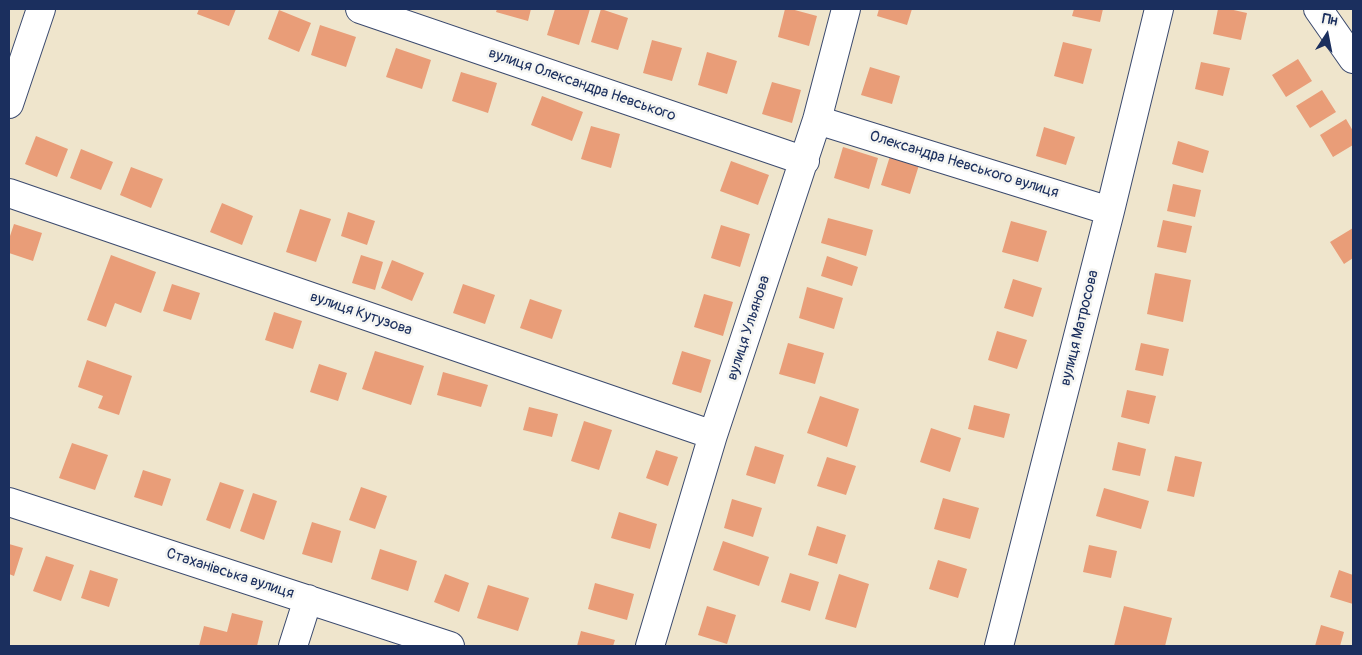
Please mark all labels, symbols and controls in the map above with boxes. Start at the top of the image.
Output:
north arrow [1302,10,1352,60]
text: Пн [1321,10,1339,30]
street label: вулиця Олександра Невського [486,44,678,126]
street label: Олександра Невського вулиця [867,128,1061,202]
street label: вулиця Матросова [1057,268,1103,388]
street label: вулиця Ульянова [724,273,774,383]
street label: вулиця Кутузова [308,288,414,340]
street label: Стаханівська вулиця [164,545,296,603]

